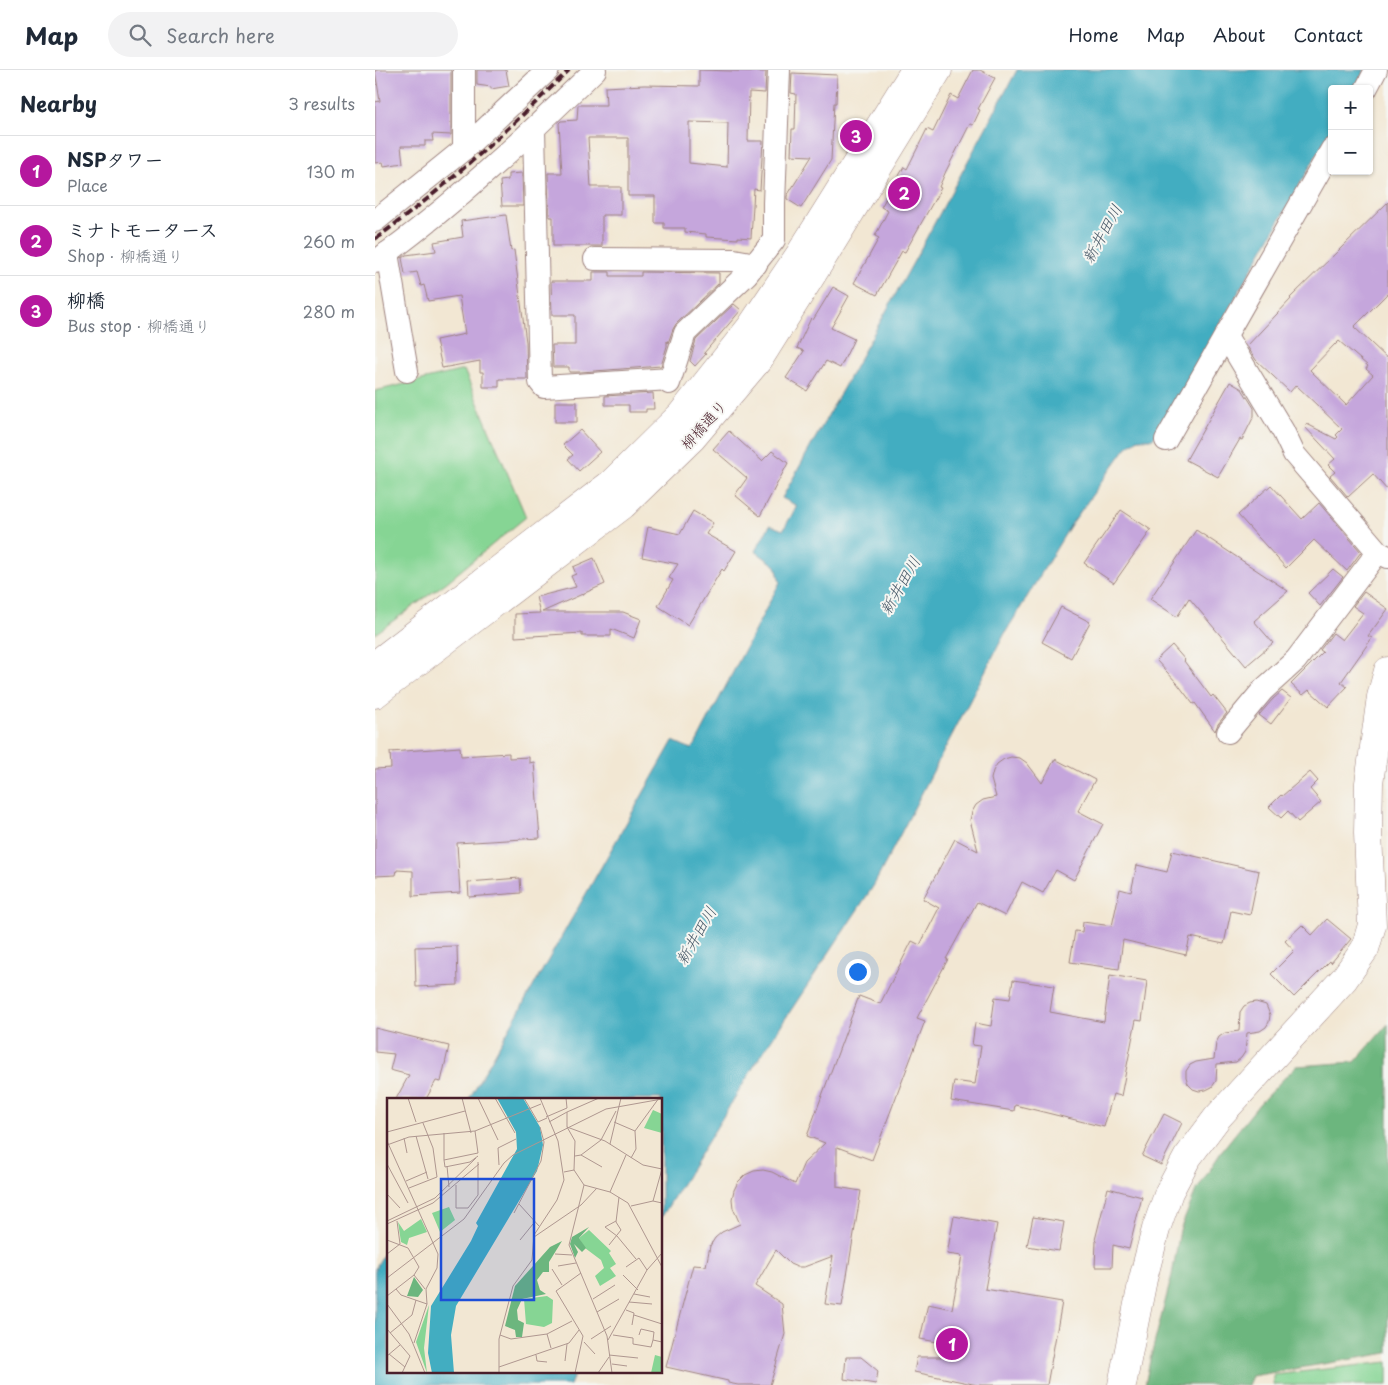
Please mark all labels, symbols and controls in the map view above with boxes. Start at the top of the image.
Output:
search box [108,12,458,57]
text: Map [25,17,78,53]
icon: search [126,21,154,49]
text: Search here [166,21,275,49]
text: Home [1068,21,1118,48]
text: Map [1146,21,1185,48]
text: About [1213,21,1265,48]
text: Contact [1293,21,1363,48]
map controls [1328,85,1373,175]
button: + [1328,85,1373,130]
text: Nearby [20,87,97,119]
text: 3 results [288,91,355,115]
pin: 3 [840,117,872,155]
button: − [1328,130,1373,175]
text: NSPタワー [67,145,163,173]
text: 1 [32,159,40,183]
text: 130 m [307,159,355,183]
text: Place [67,173,108,197]
pin: 2 [888,174,920,212]
water label: 新井田川 [1075,199,1127,267]
text: ミナトモータース [67,215,218,243]
text: 2 [30,229,42,253]
text: 260 m [303,229,355,253]
text: Shop · 柳橋通り [67,243,184,267]
text: 柳橋 [67,285,105,313]
text: 3 [31,299,41,323]
text: 280 m [303,299,355,323]
text: Bus stop · 柳橋通り [67,313,211,337]
street label: 柳橋通り [674,394,732,454]
water label: 新井田川 [873,551,925,619]
water label: 新井田川 [669,901,721,969]
your location [845,959,871,985]
inset map [387,1098,663,1372]
pin: 1 [936,1325,968,1363]

